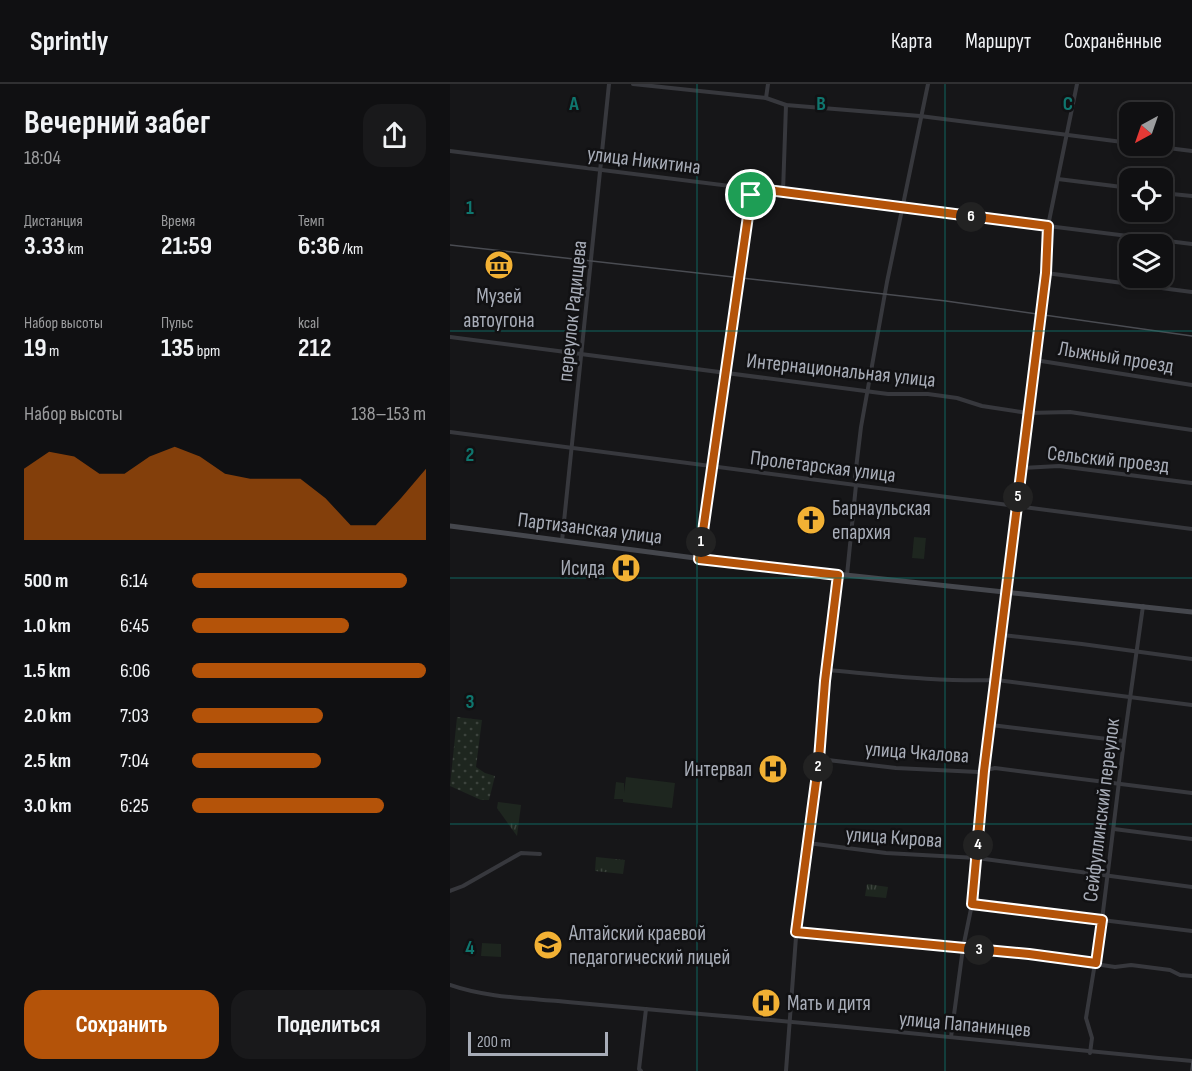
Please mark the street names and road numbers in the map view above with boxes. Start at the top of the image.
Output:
street label: улица Никитина [586,141,702,180]
street label: переулок Радищева [553,239,592,383]
street label: Лыжный проезд [1057,336,1176,379]
street label: Интернациональная улица [745,348,937,393]
street label: Сельский проезд [1046,441,1170,478]
street label: Пролетарская улица [749,445,897,488]
street label: Партизанская улица [516,507,664,550]
street label: Сейфуллинский переулок [1078,717,1125,903]
street label: улица Чкалова [864,736,970,769]
street label: улица Кирова [845,822,943,853]
street label: улица Папанинцев [898,1006,1032,1043]

